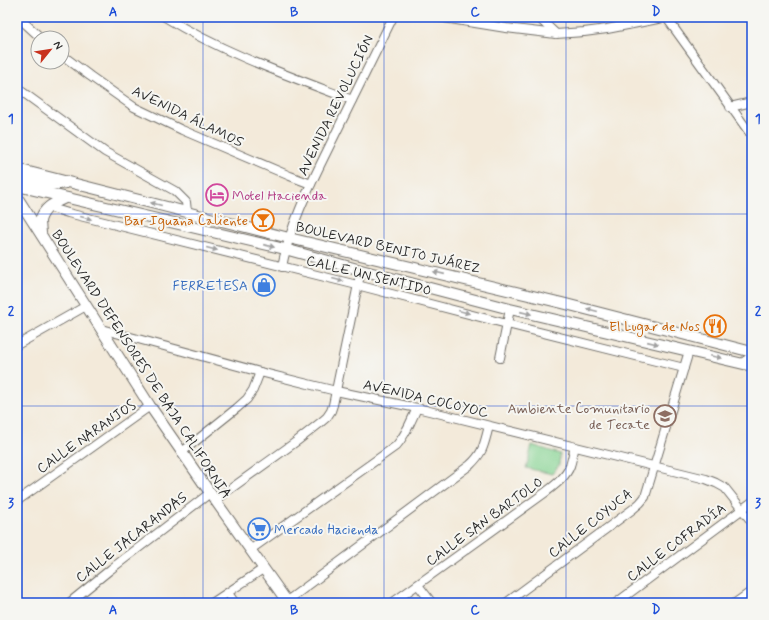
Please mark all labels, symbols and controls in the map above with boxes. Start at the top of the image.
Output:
text: A [109,4,117,21]
text: B [290,4,299,21]
text: C [470,4,480,21]
text: D [652,4,661,21]
north arrow [30,30,70,70]
street label: AVENIDA REVOLUCIÓN [294,32,378,179]
text: N [50,39,66,52]
street label: AVENIDA ÁLAMOS [129,82,246,152]
text: 1 [8,111,14,128]
text: 1 [755,111,761,128]
hotel icon: Motel Hacienda [204,182,230,208]
place label: Motel Hacienda [232,187,327,205]
one-way arrow [150,201,162,207]
bar icon: Bar Iguana Caliente [250,207,276,233]
place label: Bar Iguana Caliente [124,212,248,231]
one-way arrow [80,215,92,221]
street label: BOULEVARD BENITO JUÁREZ [294,218,482,278]
street label: BOULEVARD DEFENSORES DE BAJA CALIFORNIA [47,227,235,502]
one-way arrow [262,243,275,249]
one-way arrow [206,246,218,252]
street label: CALLE UN SENTIDO [304,252,433,300]
one-way arrow [432,270,445,276]
shop icon: FERRETESA [251,272,277,298]
place label: FERRETESA [172,277,248,295]
one-way arrow [332,278,344,284]
text: 2 [8,303,15,320]
text: 2 [755,303,762,320]
one-way arrow [586,307,598,313]
one-way arrow [458,310,470,316]
one-way arrow [520,310,532,316]
restaurant icon: El Lugar de Nos [702,313,728,339]
place label: El Lugar de Nos [609,318,700,337]
one-way arrow [646,340,659,346]
one-way arrow [709,355,722,361]
street label: AVENIDA COCOYOC [361,376,490,422]
street label: CALLE NARANJOS [34,396,140,478]
place label: Ambiente Comunitario de Tecate [508,400,650,434]
school or university icon: Ambiente Comunitario de Tecate [652,403,678,429]
street label: CALLE SAN BARTOLO [423,473,547,570]
street label: CALLE COYUCA [545,485,636,562]
street label: CALLE JACARANDAS [72,489,191,587]
text: 3 [8,495,14,512]
text: 3 [755,495,761,512]
street label: CALLE COFRADÍA [623,500,730,586]
supermarket icon: Mercado Hacienda [246,516,272,542]
place label: Mercado Hacienda [274,521,379,539]
text: A [109,602,117,619]
text: B [290,602,299,619]
text: C [470,602,480,619]
text: D [652,602,661,619]

